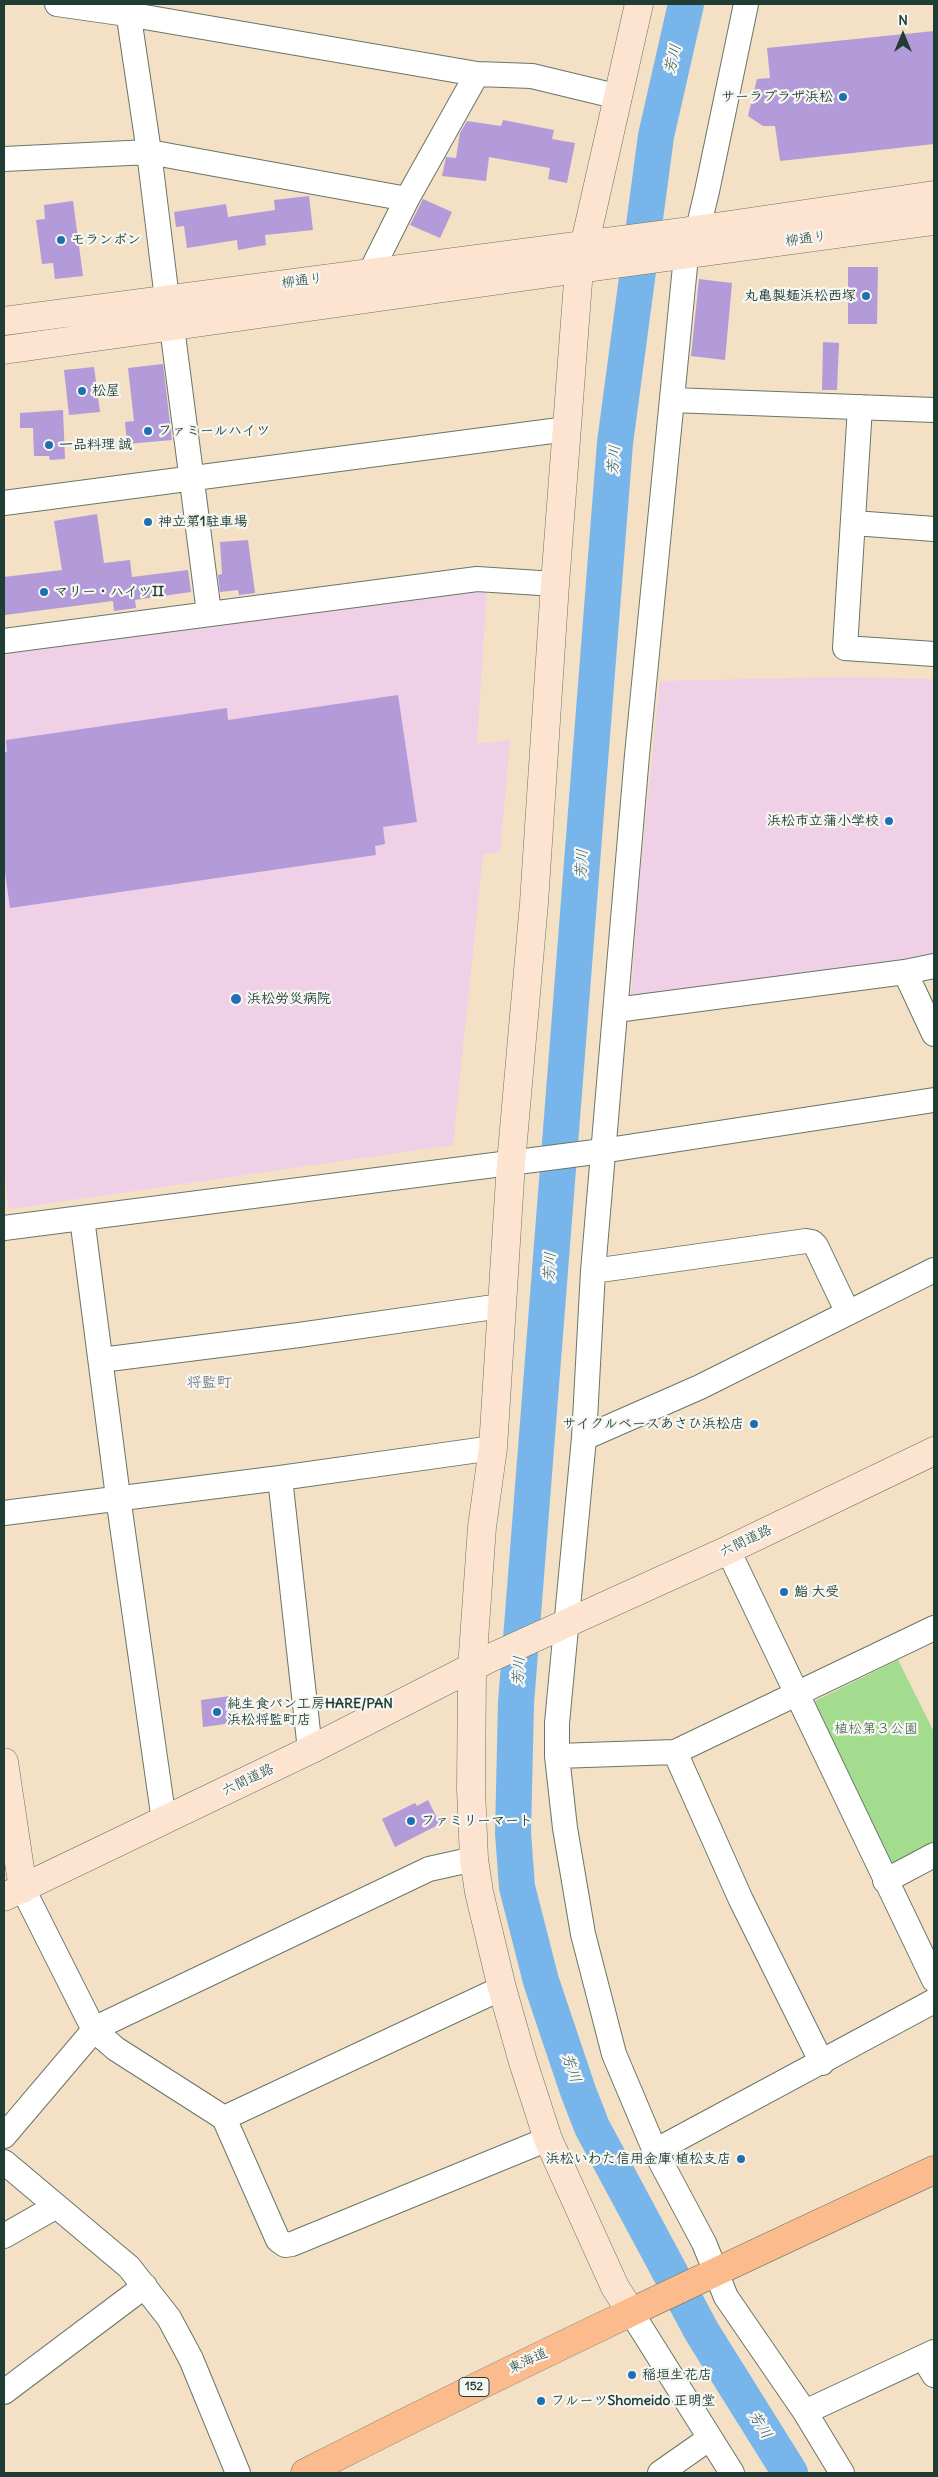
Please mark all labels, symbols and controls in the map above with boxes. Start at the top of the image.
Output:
north arrow [878,10,928,60]
text: N [898,11,908,29]
water label: 芳川 [661,42,685,76]
place label: サーラプラザ浜松 [721,89,833,105]
marker: サーラプラザ浜松 [837,91,849,103]
street label: 柳通り [784,228,828,250]
place label: モランボン [71,232,141,248]
marker: モランボン [55,234,67,246]
street label: 柳通り [280,270,324,292]
place label: 丸亀製麺浜松西塚 [744,288,856,304]
marker: 丸亀製麺浜松西塚 [860,290,872,302]
place label: 松屋 [92,383,120,399]
marker: 松屋 [76,385,88,397]
place label: ファミールハイツ [158,423,270,439]
marker: ファミールハイツ [142,425,154,437]
place label: 一品料理 誠 [59,437,132,453]
marker: 一品料理 誠 [43,439,55,451]
water label: 芳川 [604,444,624,476]
place label: 神立第1駐車場 [158,514,248,530]
marker: 神立第1駐車場 [142,516,154,528]
place label: マリー・ハイツII [54,584,164,600]
marker: マリー・ハイツII [38,586,50,598]
place label: 浜松市立蒲小学校 [767,813,879,829]
marker: 浜松市立蒲小学校 [883,815,895,827]
water label: 芳川 [572,848,592,880]
place label: 浜松労災病院 [247,991,331,1007]
marker: 浜松労災病院 [229,992,243,1006]
water label: 芳川 [540,1251,560,1283]
district label: 将監町 [187,1374,231,1392]
place label: サイクルベースあさひ浜松店 [562,1416,744,1432]
marker: サイクルベースあさひ浜松店 [748,1418,760,1430]
street label: 六間道路 [717,1521,775,1561]
place label: 鮨 大受 [794,1584,839,1600]
marker: 鮨 大受 [778,1586,790,1598]
water label: 芳川 [509,1655,529,1687]
place label: 純生食パン工房HARE/PAN 浜松将監町店 [227,1696,393,1728]
marker: 純生食パン工房HARE/PAN 浜松将監町店 [211,1706,223,1718]
park label: 植松第３公園 [834,1721,918,1737]
street label: 六間道路 [219,1760,277,1800]
place label: ファミリーマート [421,1813,533,1829]
marker: ファミリーマート [405,1815,417,1827]
water label: 芳川 [558,2051,584,2085]
place label: 浜松いわた信用金庫 植松支店 [546,2151,731,2167]
marker: 浜松いわた信用金庫 植松支店 [735,2153,747,2165]
street label: 東海道 [505,2345,551,2377]
place label: 稲垣生花店 [642,2367,712,2383]
marker: 稲垣生花店 [626,2369,638,2381]
road number: 152 [459,2378,489,2396]
place label: フルーツShomeido 正明堂 [551,2393,716,2409]
marker: フルーツShomeido 正明堂 [535,2395,547,2407]
water label: 芳川 [744,2408,776,2442]

